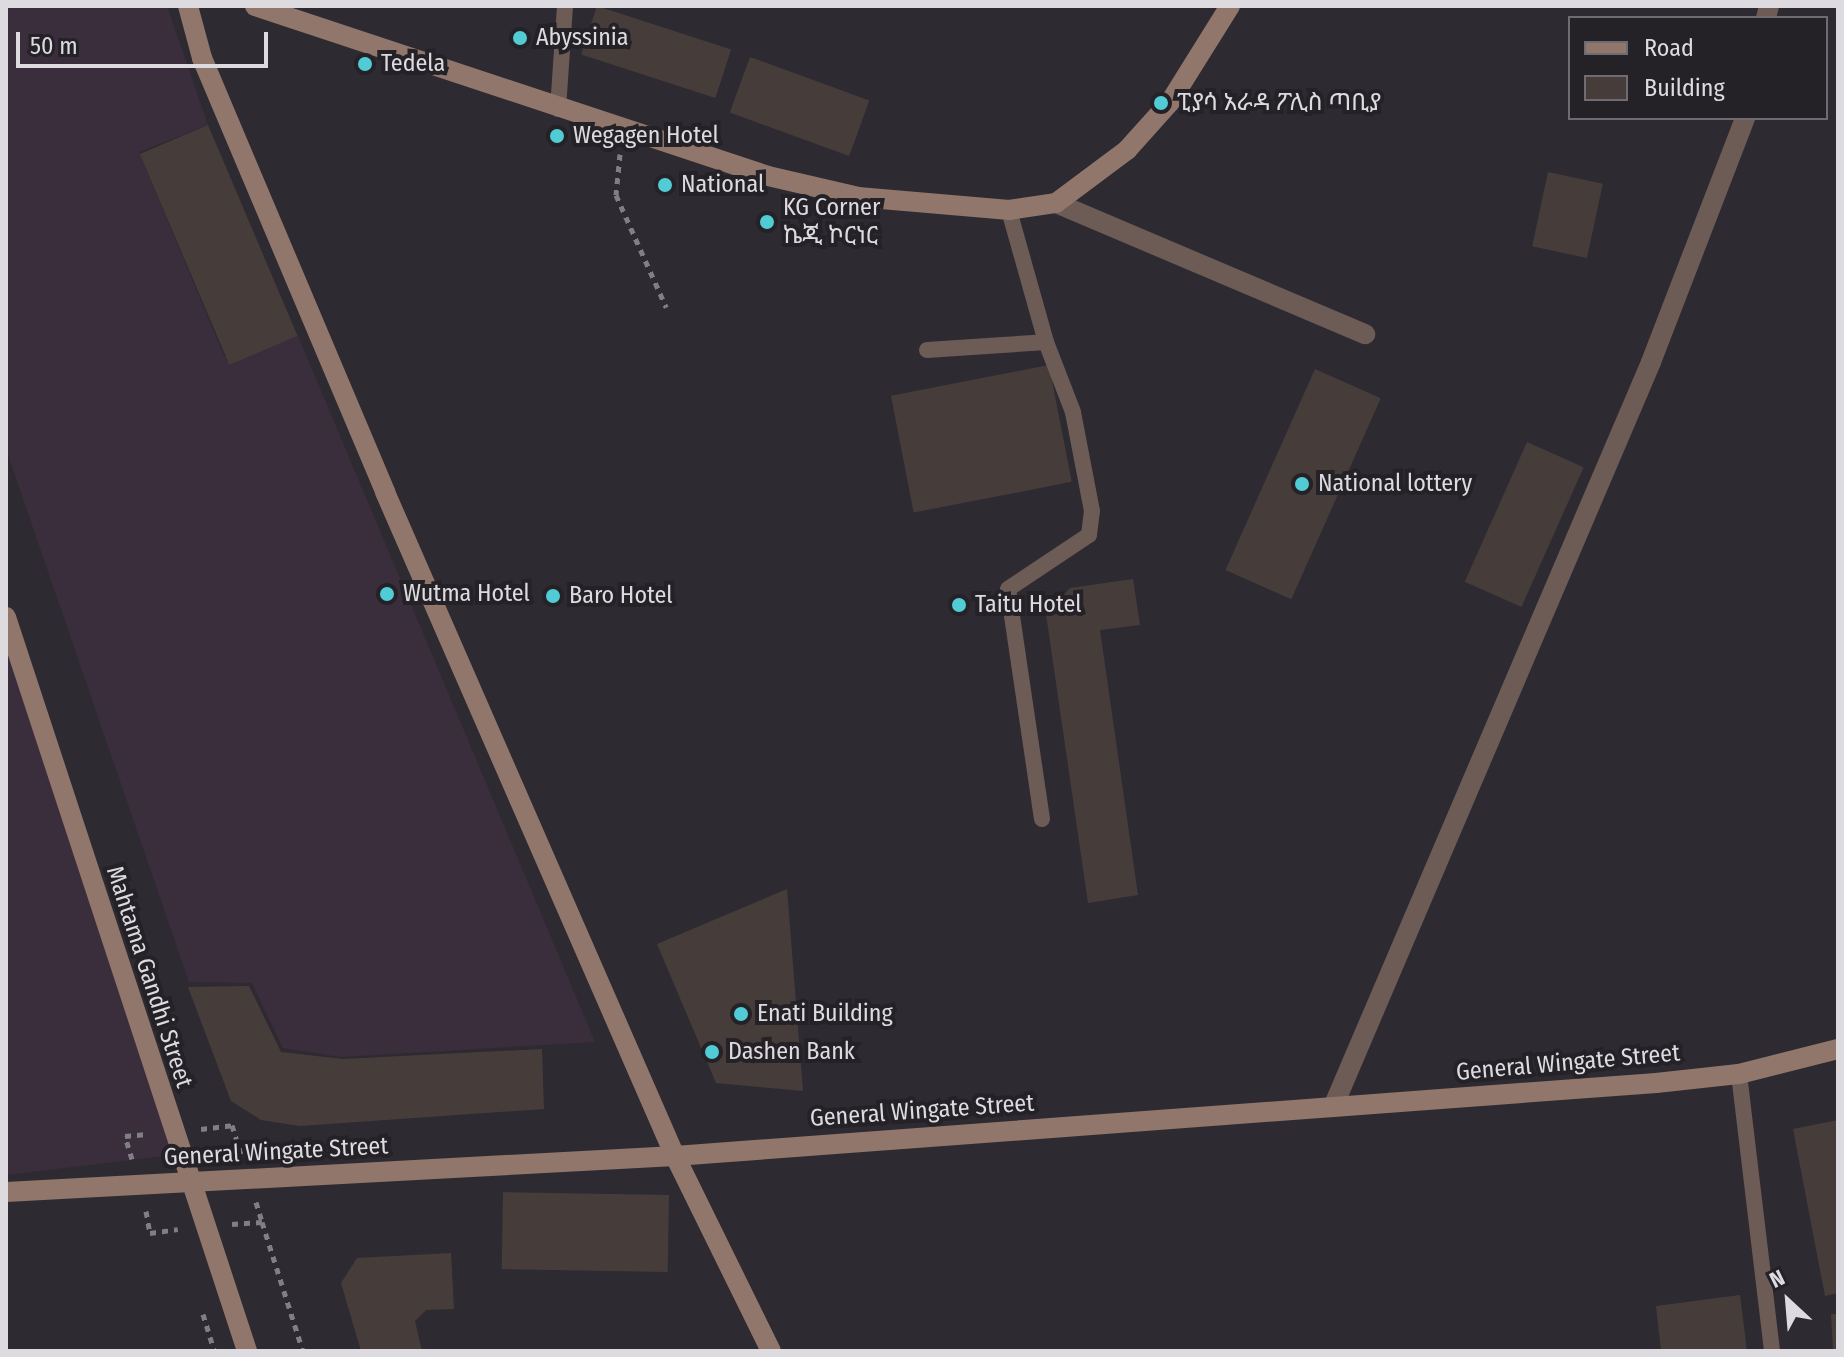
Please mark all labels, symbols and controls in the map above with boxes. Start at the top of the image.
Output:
scale bar [20,16,272,66]
legend [1568,16,1828,120]
place label: Abyssinia [536,24,629,52]
marker: Abyssinia [511,29,529,47]
text: 50 m [30,32,78,60]
text: Road [1644,34,1694,62]
place label: Tedela [381,50,445,78]
marker: Tedela [356,55,374,73]
text: Building [1644,74,1725,102]
place label: ፒያሳ አራዳ ፖሊስ ጣቢያ [1177,89,1381,117]
marker: ፒያሳ አራዳ ፖሊስ ጣቢያ [1152,94,1170,112]
place label: Wegagen Hotel [573,122,719,150]
marker: Wegagen Hotel [548,127,566,145]
place label: National [681,171,764,199]
marker: National [656,176,674,194]
place label: KG Corner ኬጂ ኮርነር [783,194,880,250]
marker: KG Corner ኬጂ ኮርነር [758,213,776,231]
place label: National lottery [1318,470,1472,498]
marker: National lottery [1293,475,1311,493]
place label: Wutma Hotel [403,580,530,608]
place label: Baro Hotel [569,582,673,610]
marker: Wutma Hotel [378,585,396,603]
marker: Baro Hotel [544,587,562,605]
place label: Taitu Hotel [975,591,1082,619]
marker: Taitu Hotel [950,596,968,614]
street label: Mahtama Gandhi Street [100,863,198,1091]
place label: Enati Building [757,1000,893,1028]
marker: Enati Building [732,1005,750,1023]
place label: Dashen Bank [728,1038,855,1066]
street label: General Wingate Street [1455,1039,1681,1087]
marker: Dashen Bank [703,1043,721,1061]
street label: General Wingate Street [809,1089,1035,1133]
street label: General Wingate Street [163,1132,389,1172]
north arrow [1748,1261,1828,1341]
text: N [1765,1264,1789,1294]

